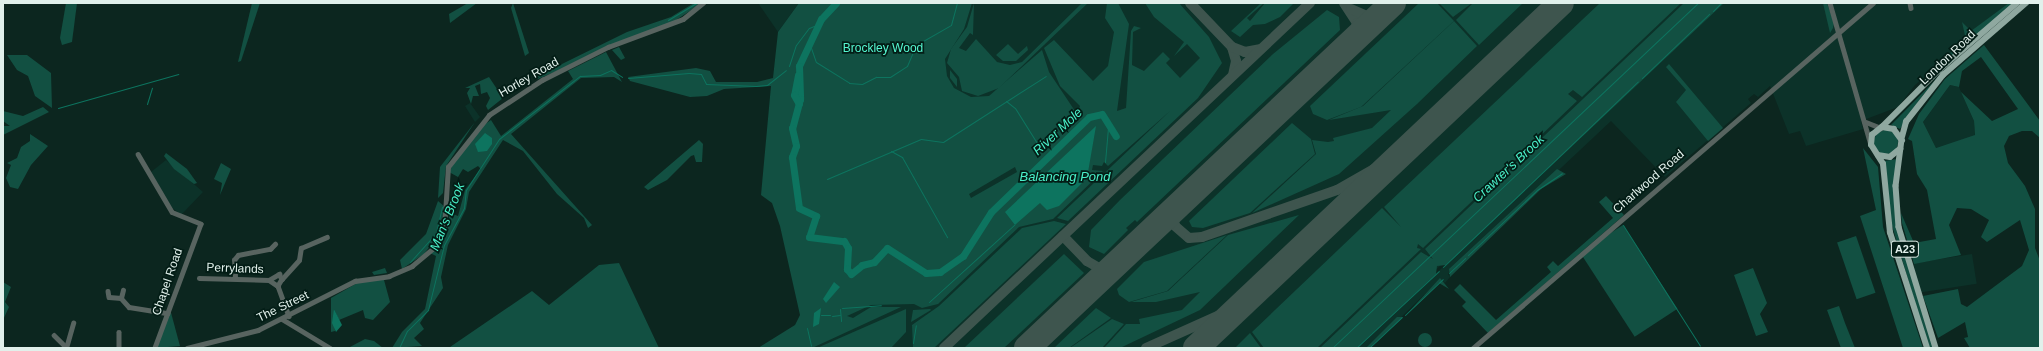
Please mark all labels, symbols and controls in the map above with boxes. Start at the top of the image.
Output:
street label: London Road [1917,28,1979,88]
park label: Brockley Wood [843,42,923,56]
street label: Horley Road [497,55,561,101]
water label: River Mole [1030,105,1086,159]
water label: Crawter's Brook [1470,132,1548,206]
street label: Charlwood Road [1611,147,1687,217]
water label: Balancing Pond [1019,169,1111,185]
water label: Man's Brook [427,181,469,253]
road number: A23 [1890,240,1920,258]
street label: Chapel Road [150,247,186,317]
street label: Perrylands [206,261,264,277]
street label: The Street [255,288,311,326]

